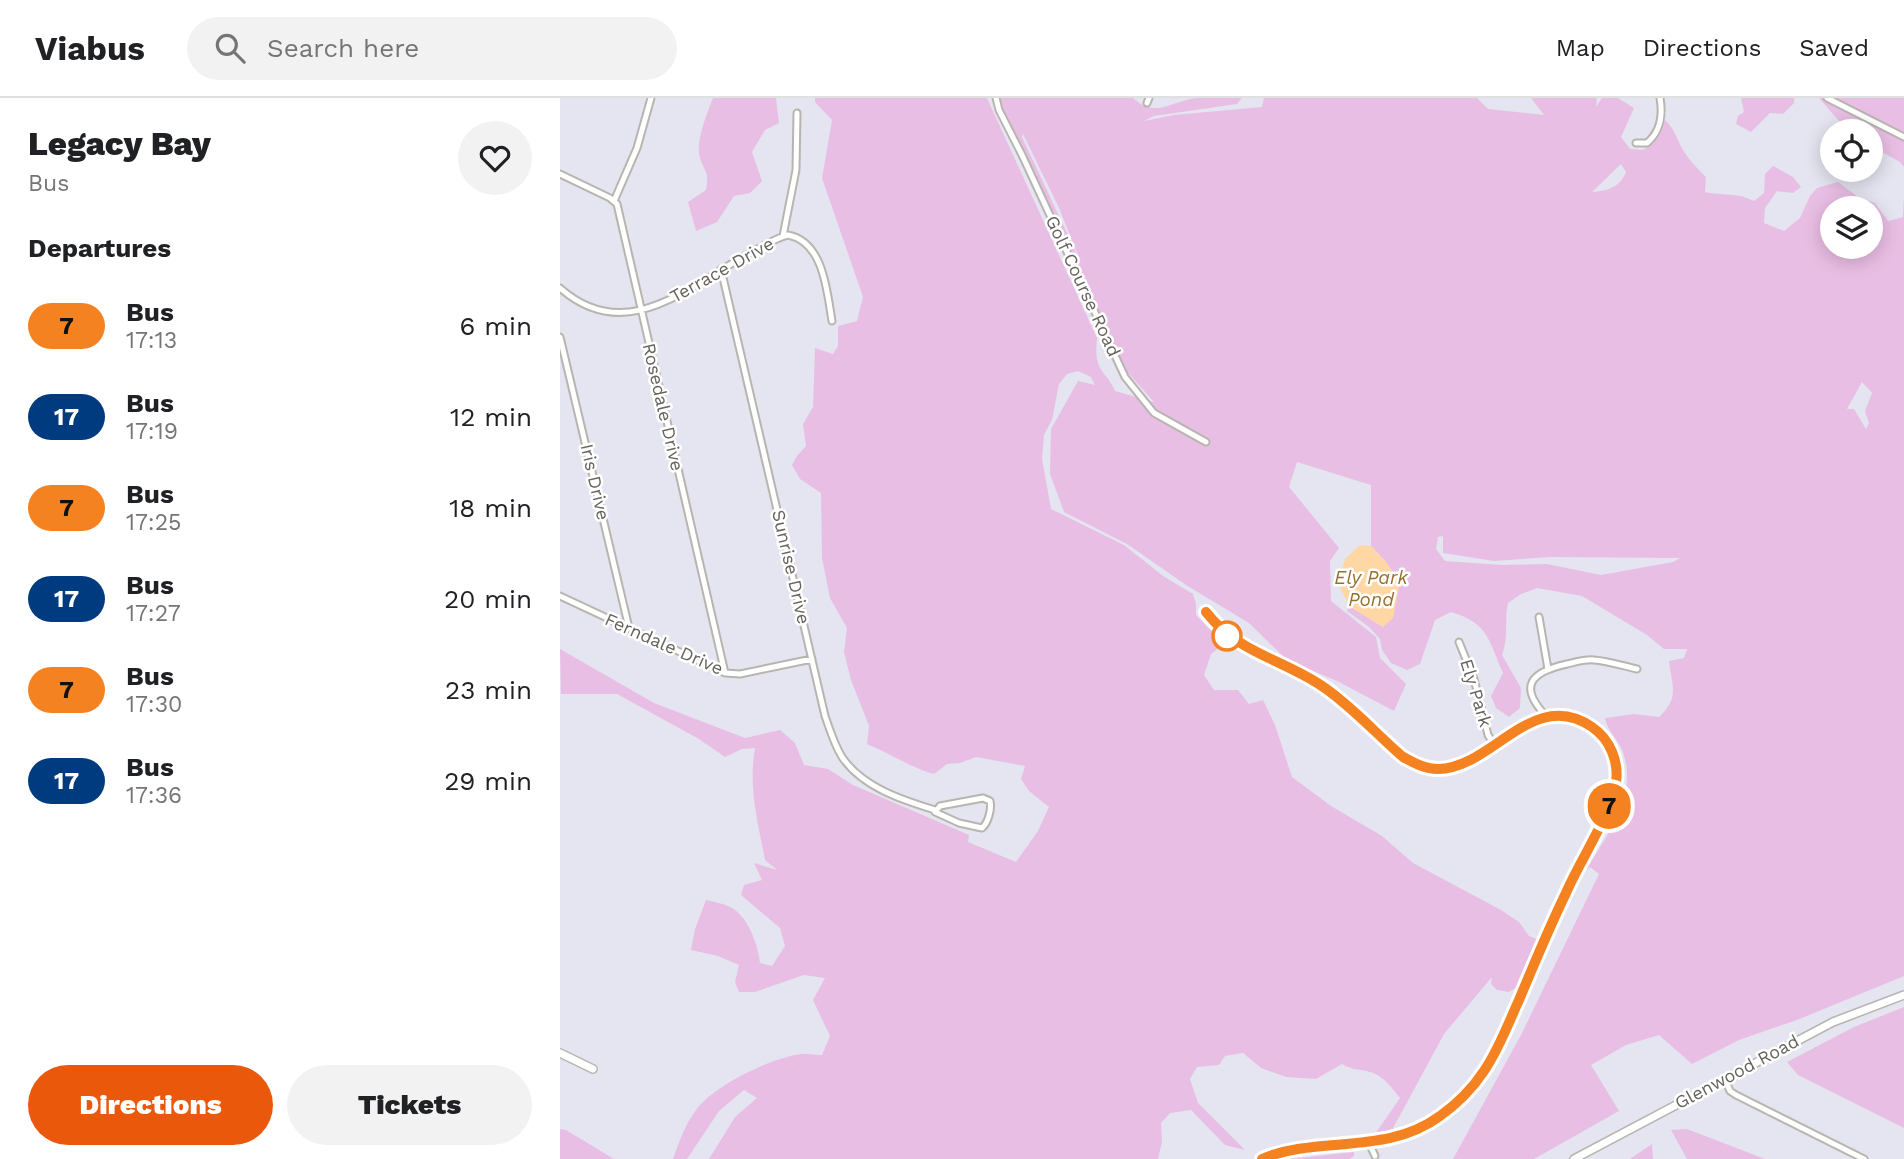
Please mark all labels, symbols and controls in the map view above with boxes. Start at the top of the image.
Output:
search box [187,17,677,80]
text: Viabus [35,29,145,68]
icon: search [211,29,249,67]
text: Search here [267,33,419,63]
text: Map [1556,34,1605,62]
text: Directions [1643,34,1761,62]
text: Saved [1799,34,1869,62]
map controls [1820,119,1883,259]
button: locate [1820,119,1883,182]
button: heart [458,121,532,195]
text: Legacy Bay [28,124,211,163]
text: Bus [28,170,69,197]
button: layers [1820,196,1883,259]
street label: Golf Course Road [1042,212,1125,360]
street label: Terrace Drive [666,232,777,307]
text: Departures [28,233,171,263]
text: Bus [126,297,174,327]
text: 6 min [460,311,532,341]
text: 7 [59,312,74,340]
text: 17:13 [126,327,177,354]
street label: Rosedale Drive [639,341,688,473]
text: Bus [126,388,174,418]
text: 12 min [450,402,532,432]
text: 17 [54,403,79,431]
text: 17:19 [126,418,178,445]
street label: Iris Drive [577,442,614,522]
text: Bus [126,479,174,509]
text: 18 min [449,493,532,523]
text: 7 [59,494,74,522]
street label: Sunrise Drive [768,508,815,626]
text: 17:25 [126,509,181,536]
water label: Ely Park Pond [1334,566,1408,611]
text: Bus [126,570,174,600]
text: 20 min [444,584,532,614]
text: 17 [54,585,79,613]
text: 17:27 [126,600,181,627]
street label: Ferndale Drive [602,608,727,679]
unlabelled marker [1212,621,1242,651]
street label: Ely Park [1456,656,1497,730]
text: Bus [126,661,174,691]
text: 23 min [445,675,532,705]
text: 7 [59,676,74,704]
text: 17:30 [126,691,182,718]
text: Bus [126,752,174,782]
text: 29 min [444,766,532,796]
text: 17 [54,767,79,795]
text: 17:36 [126,782,182,809]
line badge: 7 [1586,783,1632,829]
text: 7 [1602,792,1616,820]
street label: Glenwood Road [1671,1030,1802,1113]
button: Directions [28,1065,273,1145]
button: Tickets [287,1065,532,1145]

